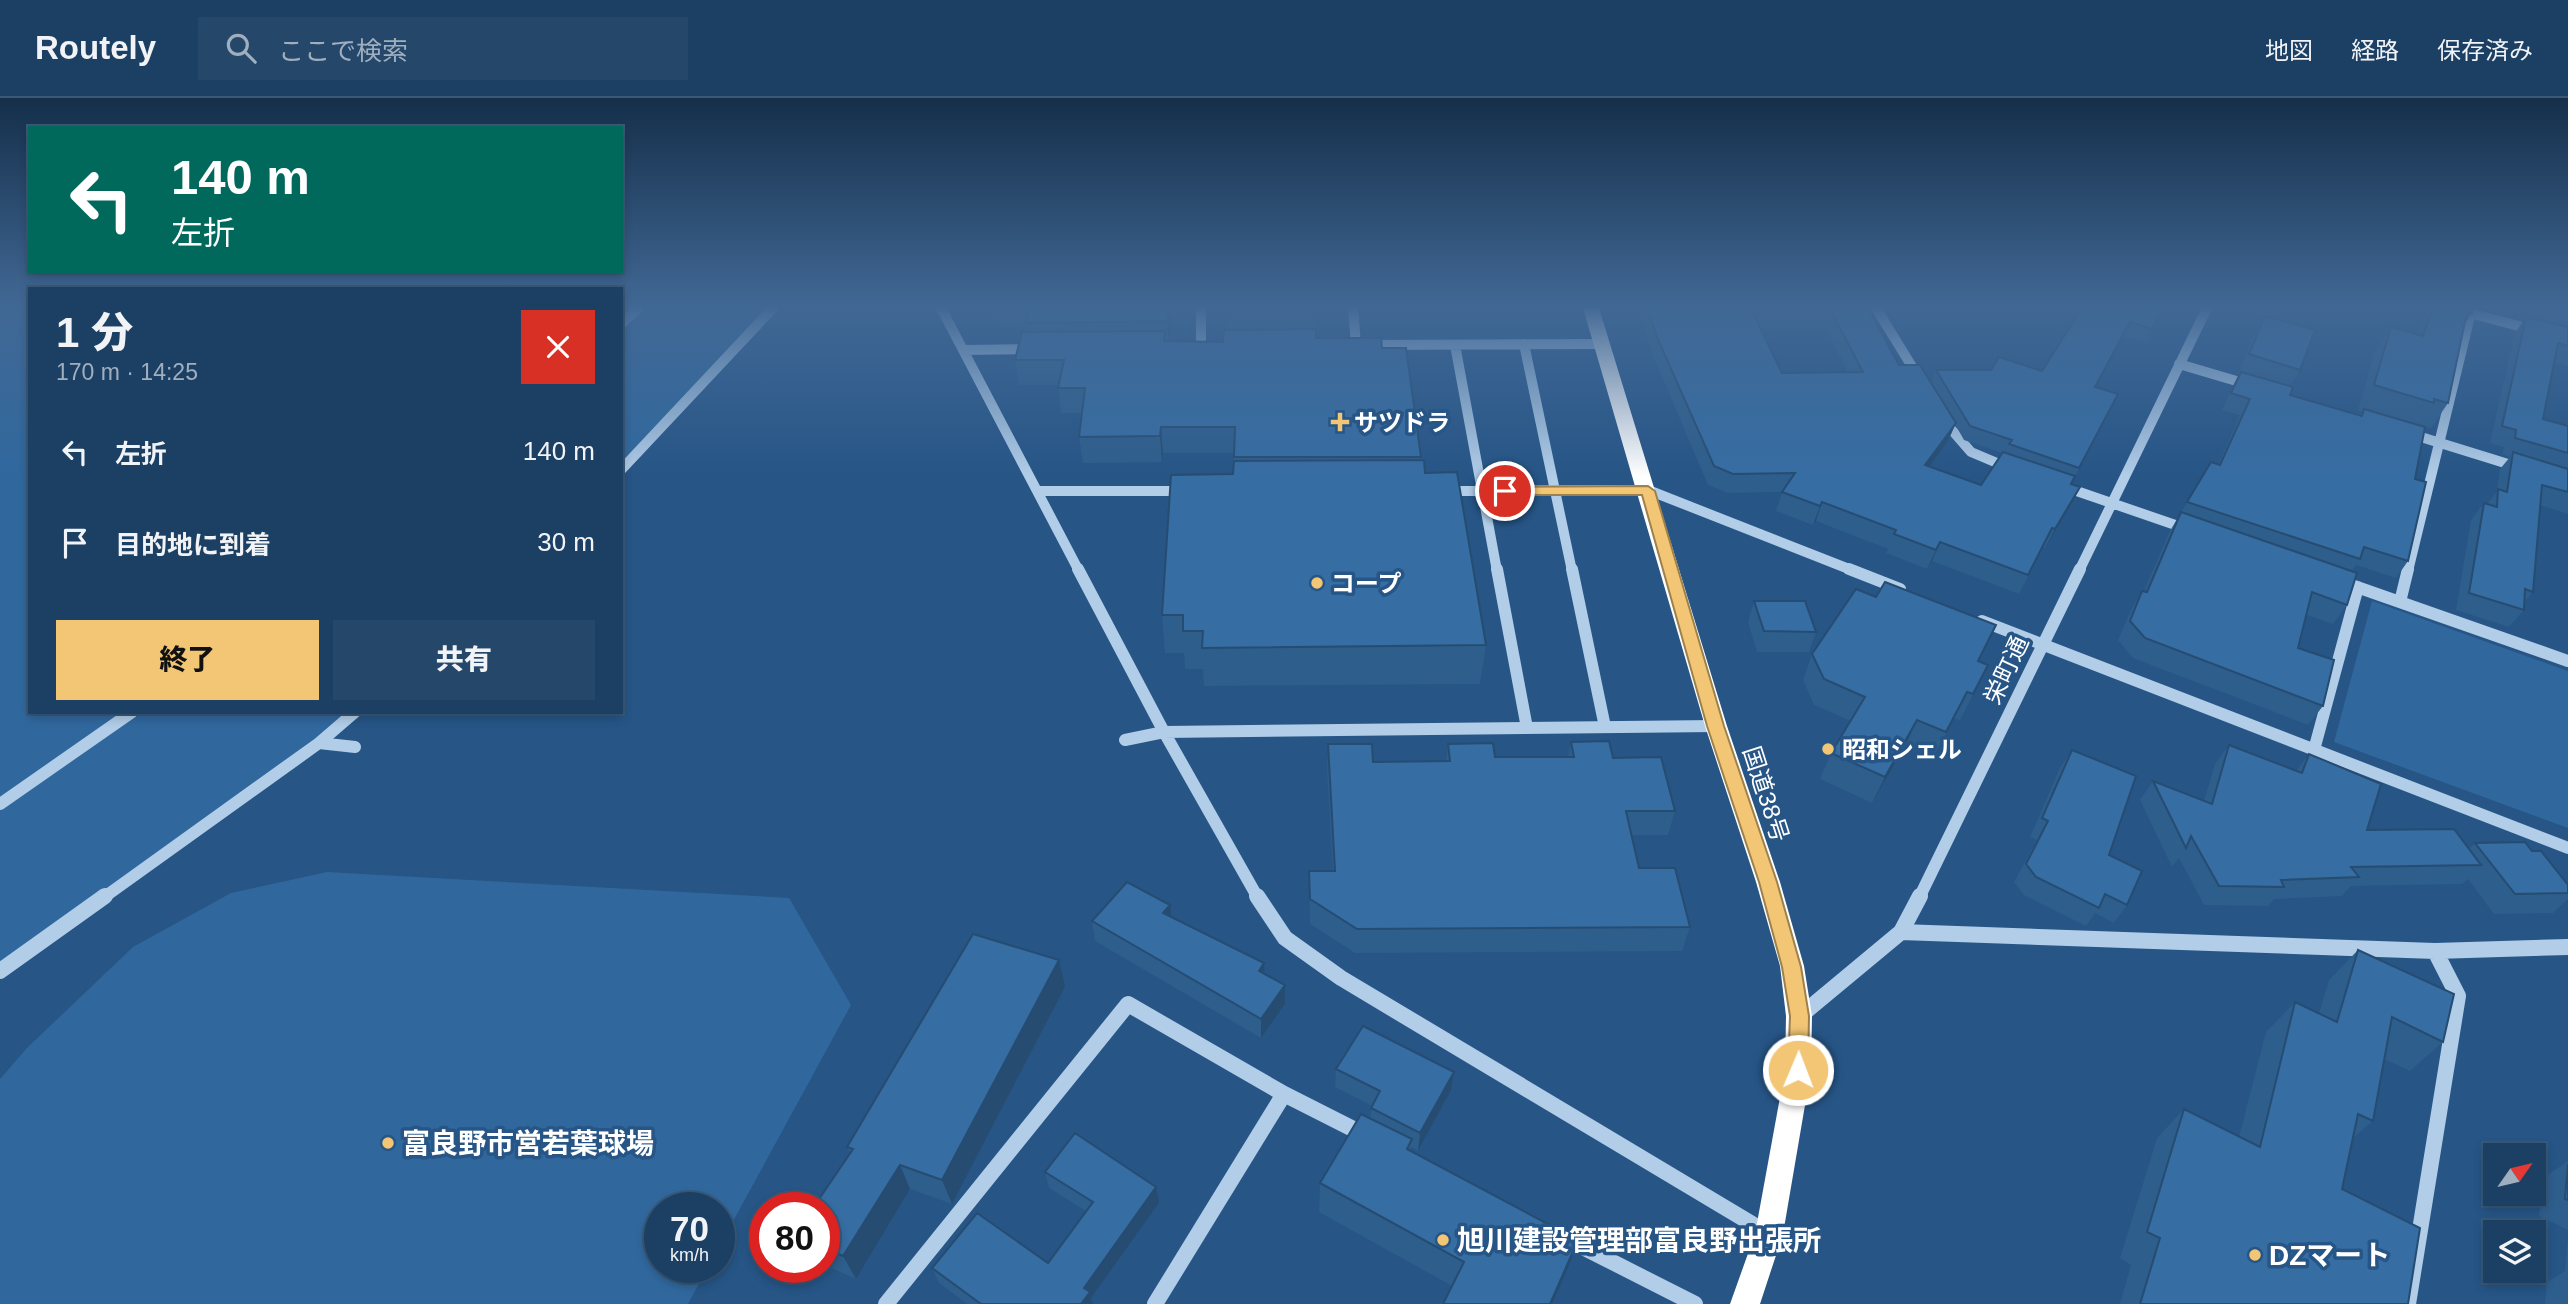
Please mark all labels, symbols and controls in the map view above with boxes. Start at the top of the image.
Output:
search box [198,17,688,80]
text: Routely [35,29,156,66]
icon: search [222,29,260,67]
text: ここで検索 [278,36,408,66]
text: 地図 [2265,37,2313,64]
text: 経路 [2351,37,2399,64]
text: 保存済み [2437,37,2533,64]
text: 140 m [171,150,310,204]
icon: left [56,154,147,245]
text: 左折 [171,215,235,251]
text: 1 分 [56,309,133,356]
button: close [521,310,595,384]
text: 170 m · 14:25 [56,359,198,385]
place label: サツドラ [1354,409,1450,436]
marker: サツドラ [1332,414,1348,430]
icon: left [56,433,94,471]
text: 140 m [523,436,595,466]
text: 左折 [115,439,167,469]
pin [1475,461,1535,521]
icon: arrive [1486,472,1524,510]
icon: arrive [56,524,94,562]
text: 30 m [537,527,595,557]
text: 目的地に到着 [115,530,271,560]
place label: コープ [1331,570,1402,597]
marker: コープ [1309,575,1325,591]
button: 終了 [56,620,319,700]
button: 共有 [333,620,595,700]
street label: 栄町通 [1979,632,2033,708]
place label: 昭和シェル [1842,736,1962,763]
marker: 昭和シェル [1820,741,1836,757]
street label: 国道38号 [1738,743,1794,845]
position arrow [1761,1033,1835,1107]
place label: 富良野市営若葉球場 [402,1128,654,1159]
marker: 富良野市営若葉球場 [380,1135,396,1151]
north arrow [2483,1143,2546,1206]
map controls [2483,1143,2546,1283]
speed limit sign: 80 [749,1192,840,1283]
text: 70 [670,1209,709,1248]
button: layers [2483,1220,2546,1283]
place label: 旭川建設管理部富良野出張所 [1457,1225,1821,1256]
marker: 旭川建設管理部富良野出張所 [1435,1232,1451,1248]
place label: DZマート [2269,1240,2390,1271]
text: km/h [670,1245,709,1265]
marker: DZマート [2247,1247,2263,1263]

